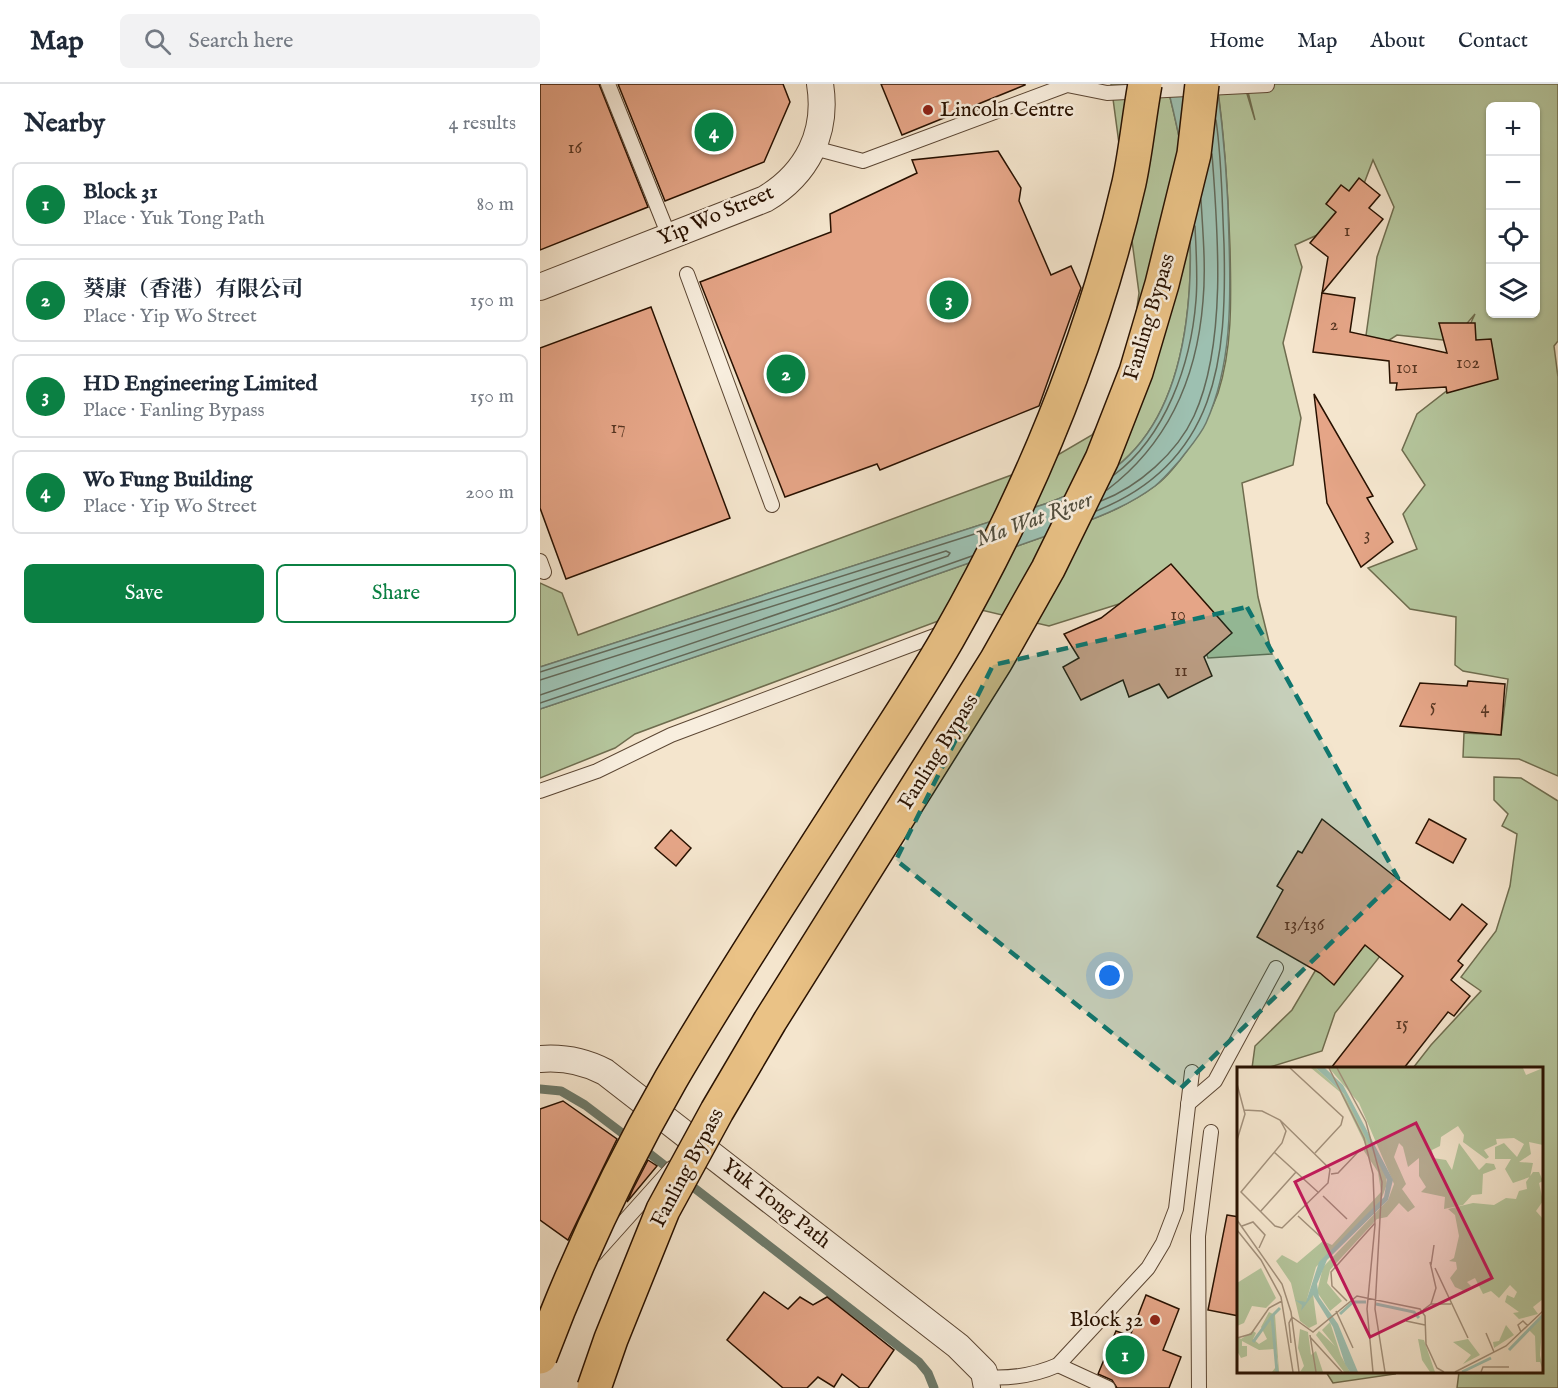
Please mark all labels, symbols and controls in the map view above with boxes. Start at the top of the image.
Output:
search box [120,14,540,68]
text: Map [30,24,84,59]
icon: search [141,25,174,58]
text: Search here [189,27,293,55]
text: Home [1209,28,1264,55]
text: Map [1297,28,1337,55]
text: About [1370,28,1425,55]
text: Contact [1458,28,1528,55]
place label: Lincoln Centre [940,97,1074,124]
map controls [1486,102,1540,318]
button: + [1486,102,1540,156]
marker: Lincoln Centre [921,103,935,117]
text: Nearby [24,107,105,140]
pin: 4 [694,110,734,154]
text: 4 results [449,111,516,136]
house number: 16 [568,137,583,160]
button: − [1486,156,1540,210]
text: Block 31 [83,178,158,206]
street label: Yip Wo Street [654,180,778,252]
text: 1 [42,192,49,217]
text: 80 m [477,192,514,217]
text: Place · Yuk Tong Path [83,206,265,231]
button: locate [1486,210,1540,264]
house number: 1 [1344,220,1350,243]
street label: Fanling Bypass [1118,250,1182,384]
button: layers [1486,264,1540,318]
text: 葵康（香港）有限公司 [83,276,303,304]
pin: 3 [930,278,968,322]
text: 2 [41,288,50,313]
text: 150 m [470,288,514,313]
text: Place · Yip Wo Street [83,304,257,329]
house number: 2 [1330,314,1338,337]
pin: 2 [766,352,806,396]
house number: 102 [1456,352,1480,375]
house number: 101 [1396,357,1418,380]
text: HD Engineering Limited [83,370,317,398]
text: 3 [42,384,49,409]
text: 150 m [470,384,514,409]
text: Place · Fanling Bypass [83,398,265,423]
house number: 17 [610,417,626,440]
text: Wo Fung Building [83,466,252,494]
text: 4 [41,480,50,505]
text: 200 m [465,480,514,505]
water label: Ma Wat River [972,485,1098,554]
text: Place · Yip Wo Street [83,494,257,519]
house number: 3 [1364,524,1370,547]
button: Save [24,564,264,623]
button: Share [276,564,516,623]
house number: 10 [1170,604,1186,627]
house number: 11 [1174,660,1188,683]
street label: Fanling Bypass [893,689,985,815]
house number: 5 [1430,695,1437,718]
house number: 4 [1481,697,1490,720]
house number: 13/136 [1284,914,1325,937]
your location [1095,961,1124,990]
house number: 15 [1395,1013,1409,1036]
inset map [1237,1067,1543,1373]
street label: Fanling Bypass [645,1104,731,1232]
street label: Yuk Tong Path [716,1153,836,1255]
place label: Block 32 [1070,1307,1143,1334]
marker: Block 32 [1148,1313,1162,1327]
pin: 1 [1106,1332,1144,1378]

